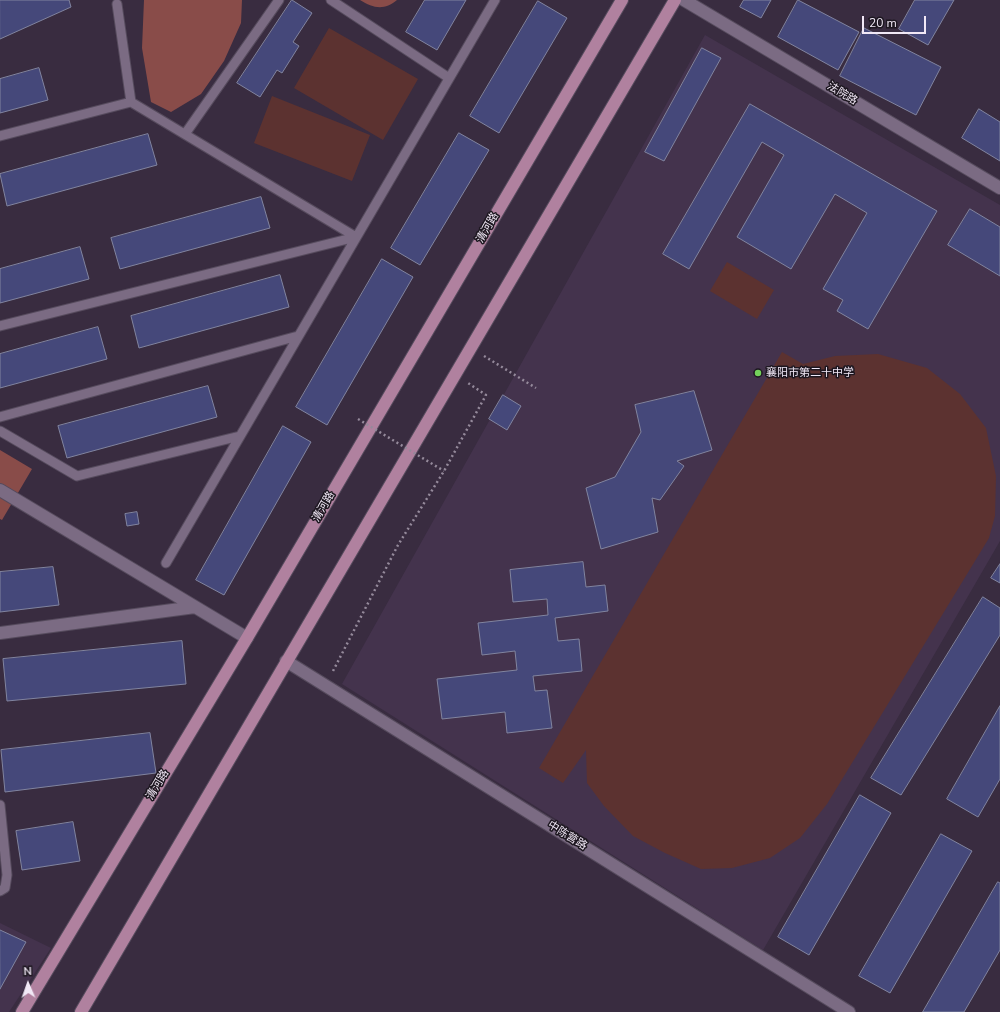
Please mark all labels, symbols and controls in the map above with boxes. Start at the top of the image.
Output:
scale bar [864,8,928,34]
text: 20 m [869,15,897,31]
street label: 法院路 [824,80,860,108]
street label: 清河路 [474,210,502,246]
place label: 襄阳市第二十中学 [766,366,854,380]
marker: 襄阳市第二十中学 [753,368,763,378]
street label: 清河路 [310,489,338,525]
street label: 清河路 [144,767,172,803]
street label: 中陈营路 [545,819,589,853]
north arrow [8,964,48,1004]
text: N [23,964,32,979]

